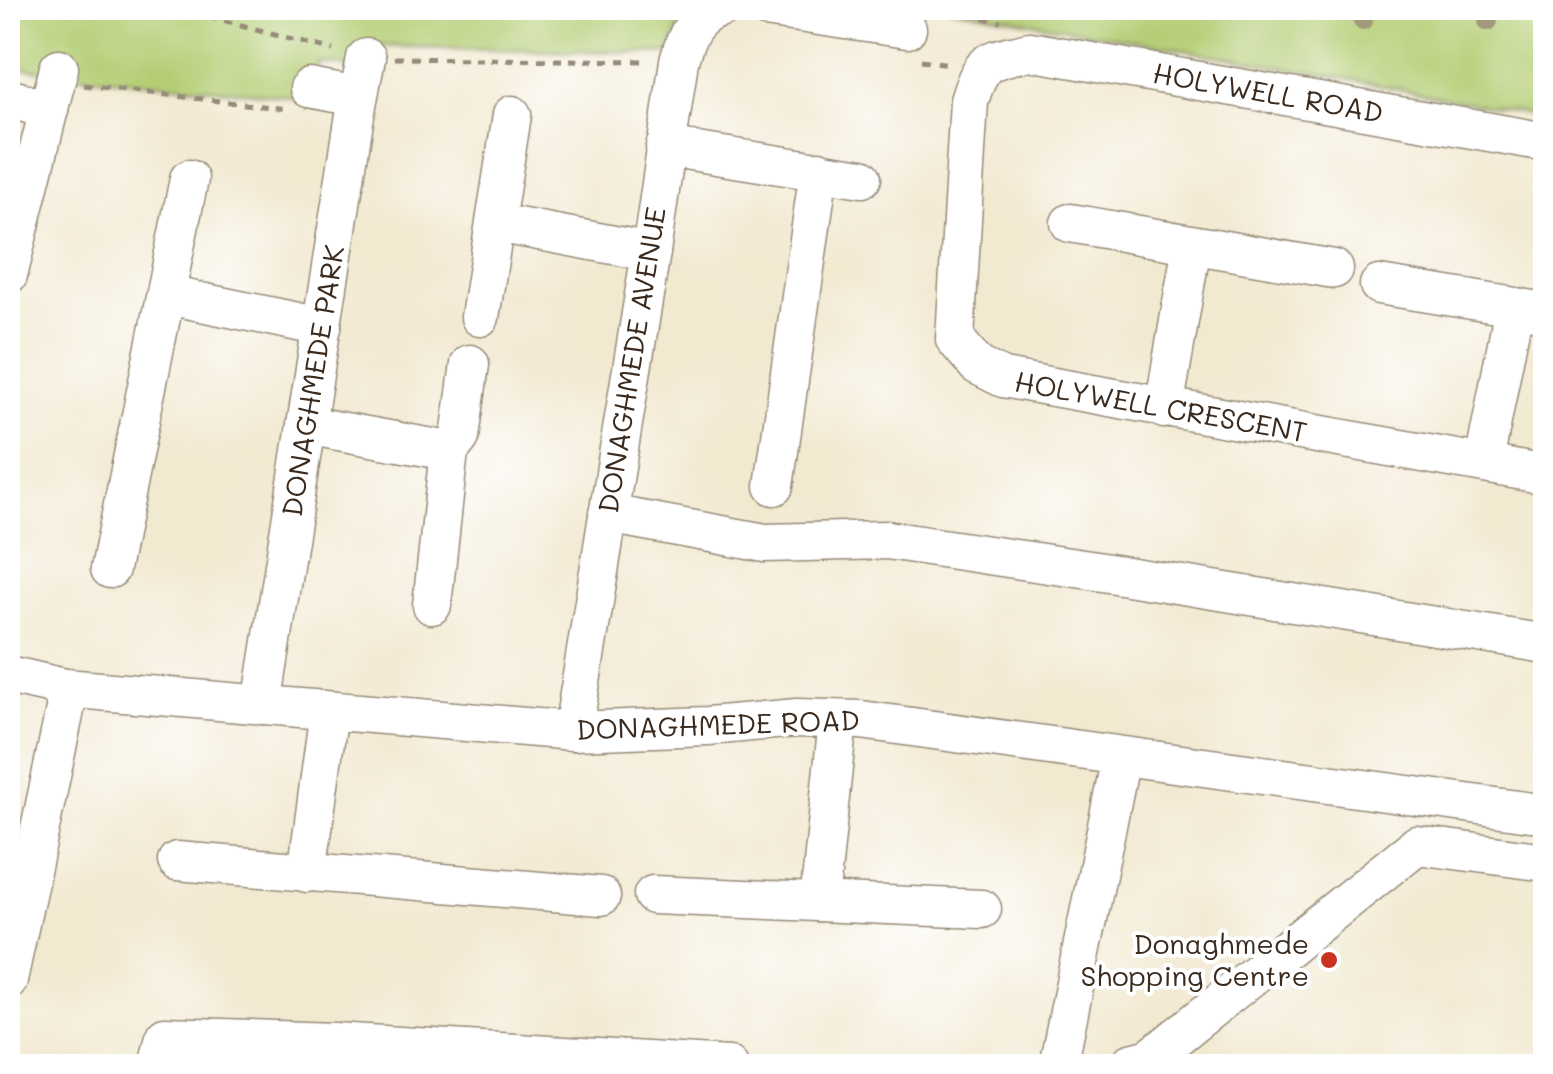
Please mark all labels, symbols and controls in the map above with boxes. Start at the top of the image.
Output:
street label: HOLYWELL ROAD [1150,54,1386,130]
street label: DONAGHMEDE AVENUE [589,204,673,515]
street label: DONAGHMEDE PARK [273,243,351,519]
street label: HOLYWELL CRESCENT [1012,363,1310,449]
street label: DONAGHMEDE ROAD [576,701,860,747]
place label: Donaghmede Shopping Centre [1080,925,1309,993]
marker: Donaghmede Shopping Centre [1318,949,1340,971]

